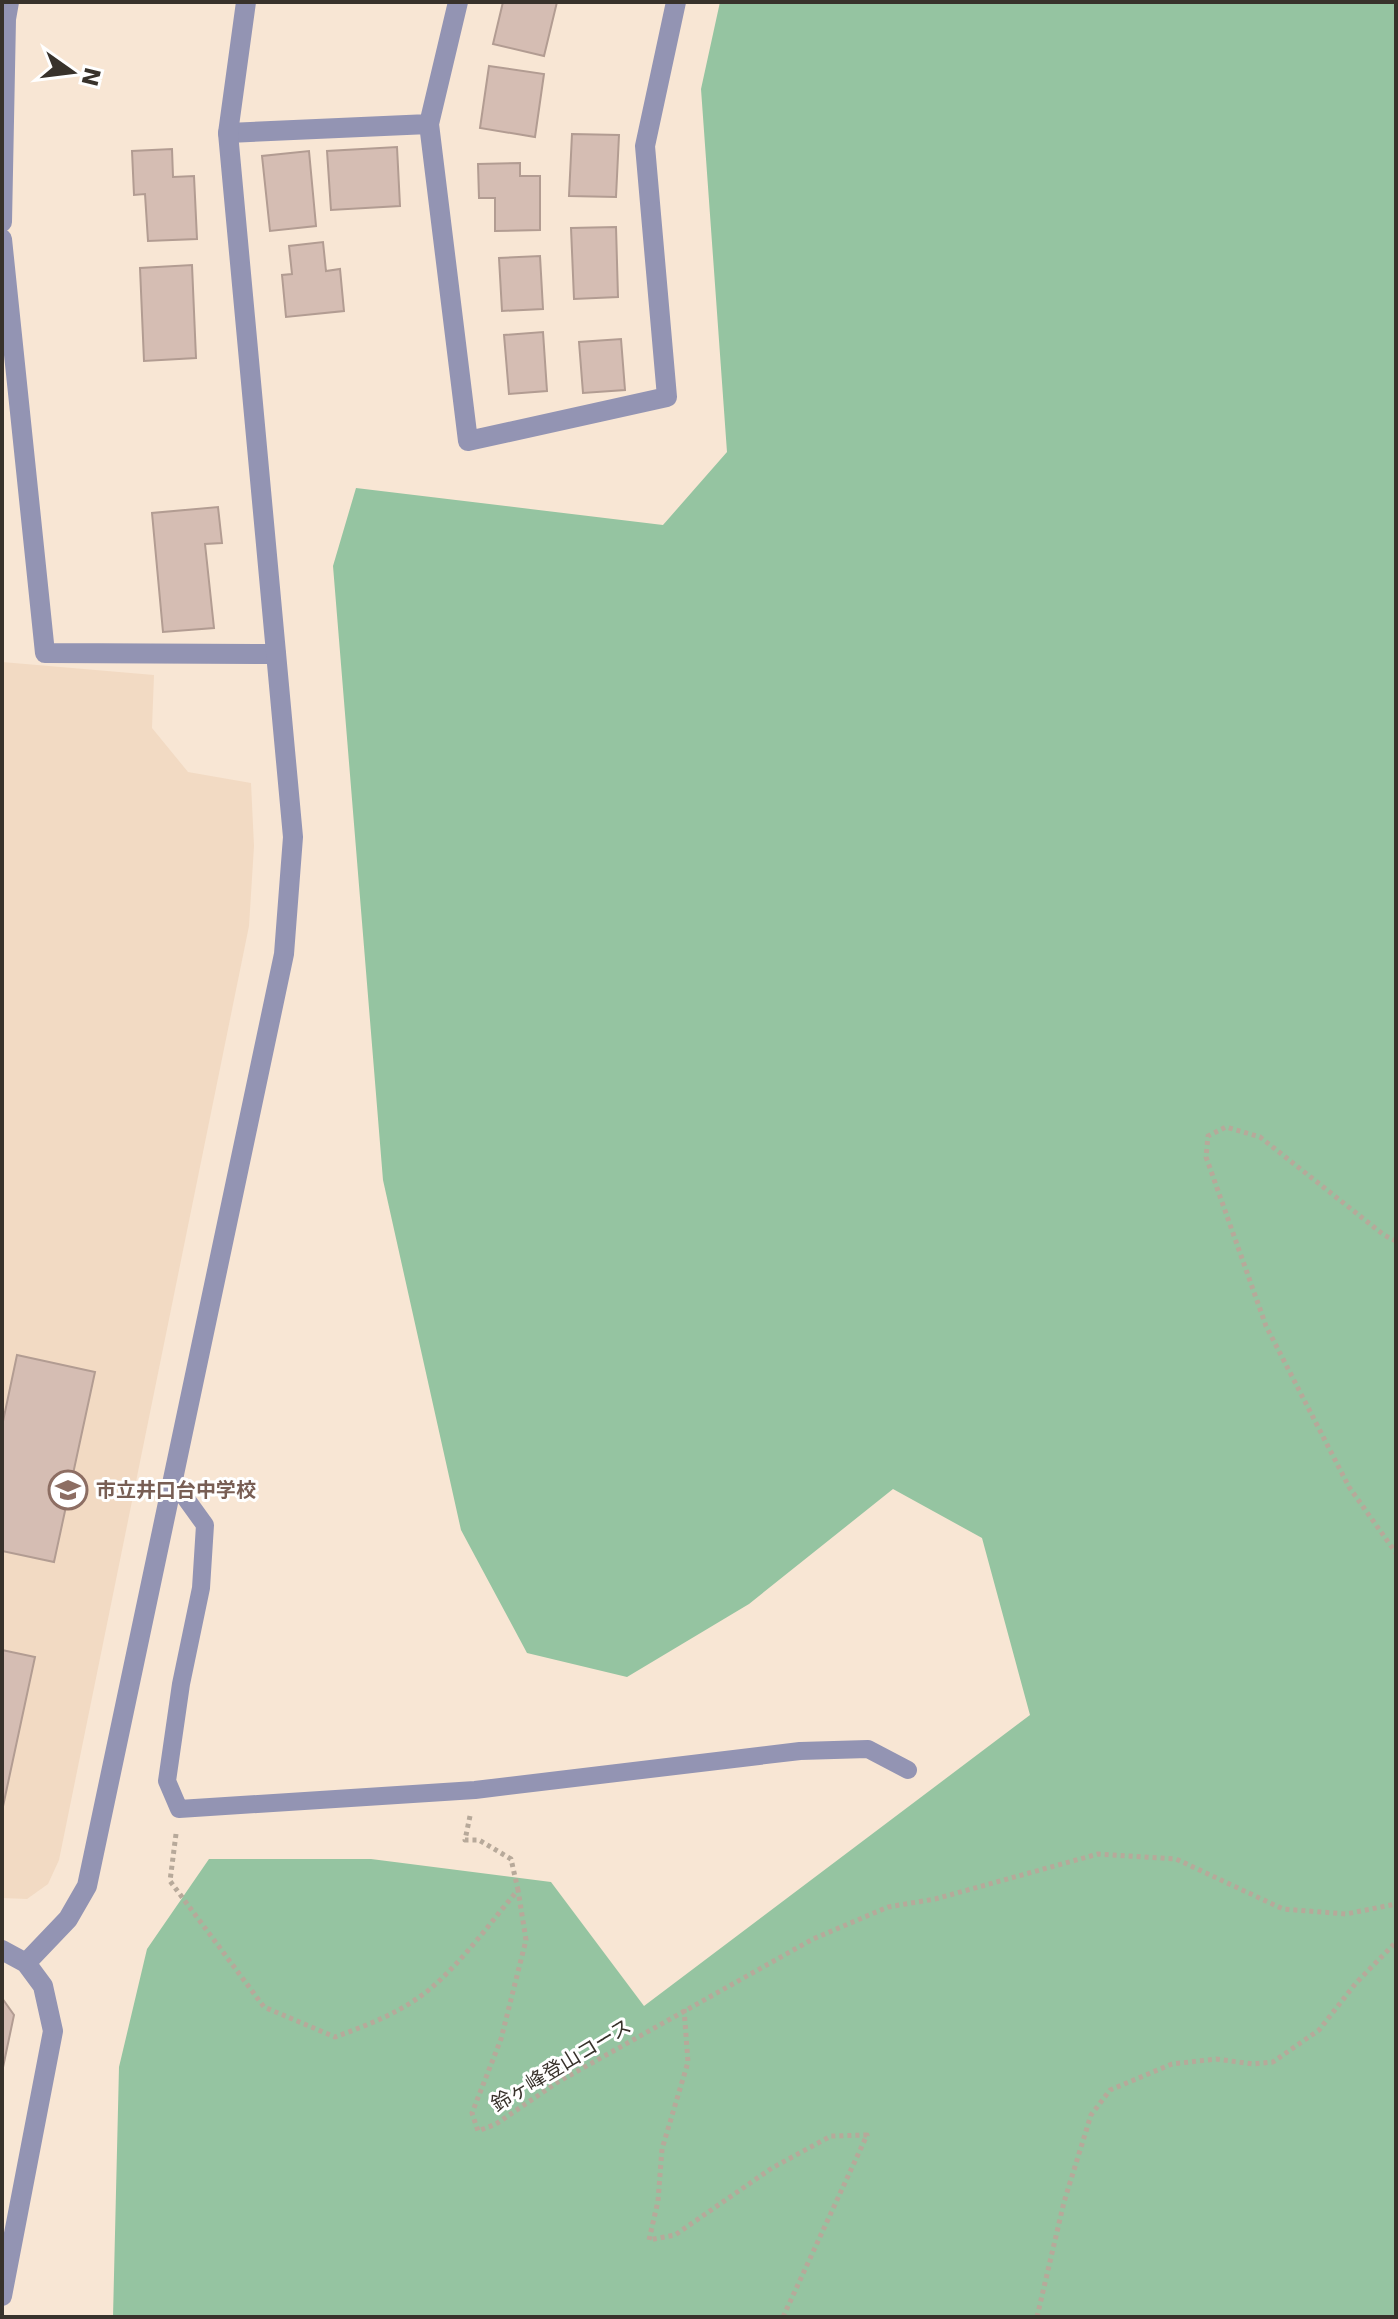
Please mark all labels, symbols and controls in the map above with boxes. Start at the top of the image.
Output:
north arrow [32,32,112,112]
text: N [77,65,105,89]
school or university icon: 市立井口台中学校 [47,1469,89,1511]
place label: 市立井口台中学校 [96,1478,256,1502]
street label: 鈴ヶ峰登山コース [487,2014,635,2116]

